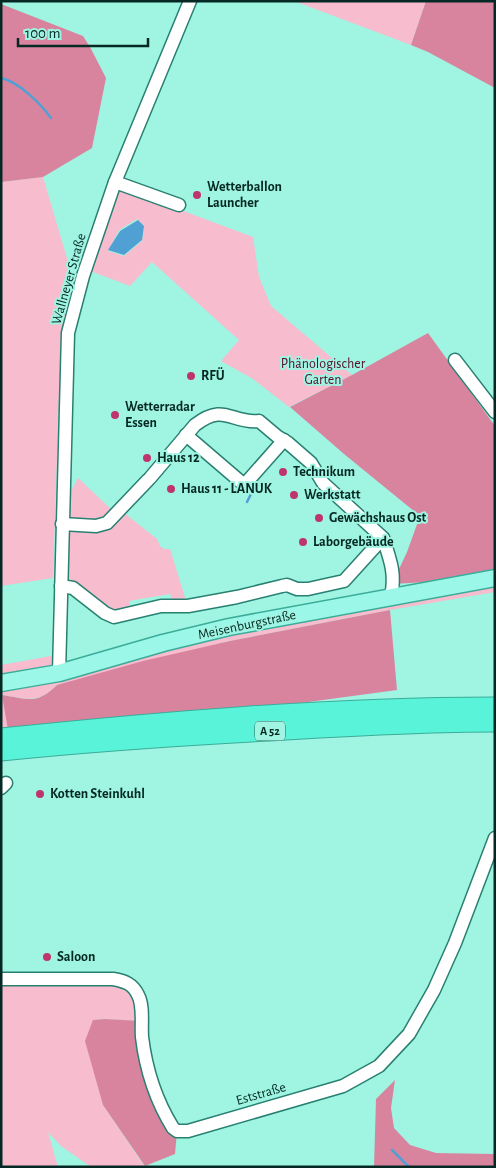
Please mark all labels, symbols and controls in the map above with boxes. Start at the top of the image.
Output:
scale bar [18,15,148,47]
text: 100 m [25,26,60,41]
place label: Wetterballon Launcher [207,180,282,210]
marker: Wetterballon Launcher [191,189,203,201]
street label: Wallneyer Straße [49,232,89,326]
park label: Phänologischer Garten [281,357,366,387]
place label: RFÜ [201,367,225,383]
marker: RFÜ [185,370,197,382]
place label: Wetterradar Essen [125,400,195,430]
marker: Wetterradar Essen [109,409,121,421]
place label: Haus 12 [157,451,200,465]
marker: Haus 12 [141,452,153,464]
place label: Technikum [293,465,355,479]
marker: Technikum [277,466,289,478]
place label: Haus 11 - LANUK [181,482,273,496]
marker: Haus 11 - LANUK [165,483,177,495]
place label: Werkstatt [304,488,361,502]
marker: Werkstatt [288,489,300,501]
place label: Gewächshaus Ost [329,511,427,525]
marker: Gewächshaus Ost [313,512,325,524]
place label: Laborgebäude [313,535,394,549]
marker: Laborgebäude [297,536,309,548]
street label: Meisenburgstraße [197,608,297,642]
road number: A 52 [255,721,285,740]
place label: Kotten Steinkuhl [50,787,145,801]
marker: Kotten Steinkuhl [34,788,46,800]
place label: Saloon [57,950,95,964]
marker: Saloon [41,951,53,963]
street label: Eststraße [235,1080,287,1108]

